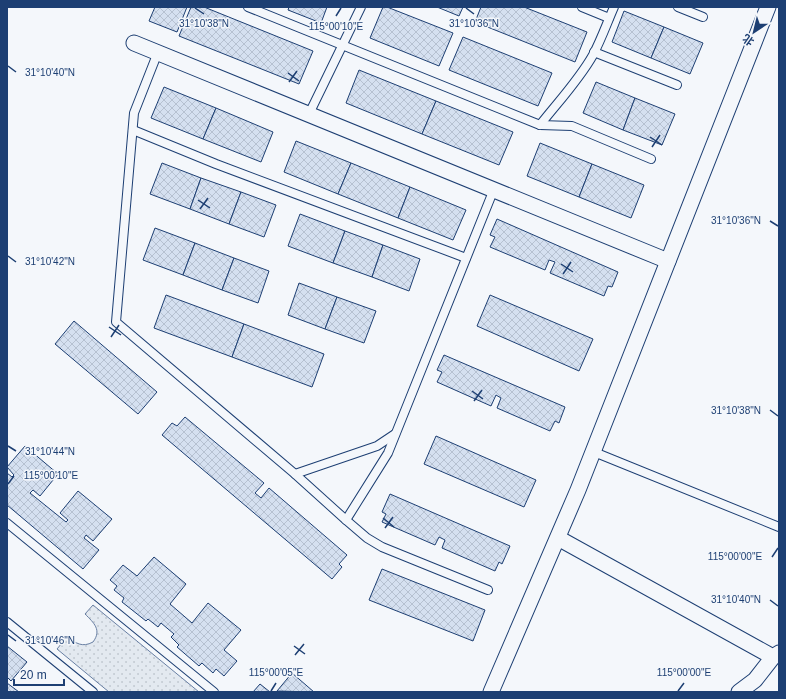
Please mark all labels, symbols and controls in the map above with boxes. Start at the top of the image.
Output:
north arrow [734,12,774,52]
text: 31°10'38"N [179,18,229,29]
text: 31°10'36"N [449,18,499,29]
text: 115°00'10"E [309,21,363,32]
text: 北 [740,32,756,48]
text: 31°10'40"N [25,67,75,78]
text: 31°10'36"N [711,215,761,226]
text: 31°10'42"N [25,256,75,267]
text: 31°10'38"N [711,405,761,416]
text: 31°10'44"N [25,446,75,457]
text: 115°00'10"E [24,470,78,481]
text: 115°00'00"E [708,551,762,562]
text: 31°10'40"N [711,594,761,605]
text: 31°10'46"N [25,635,75,646]
scale bar [14,661,64,687]
text: 115°00'05"E [249,667,303,678]
text: 115°00'00"E [657,667,711,678]
text: 20 m [20,668,47,682]

